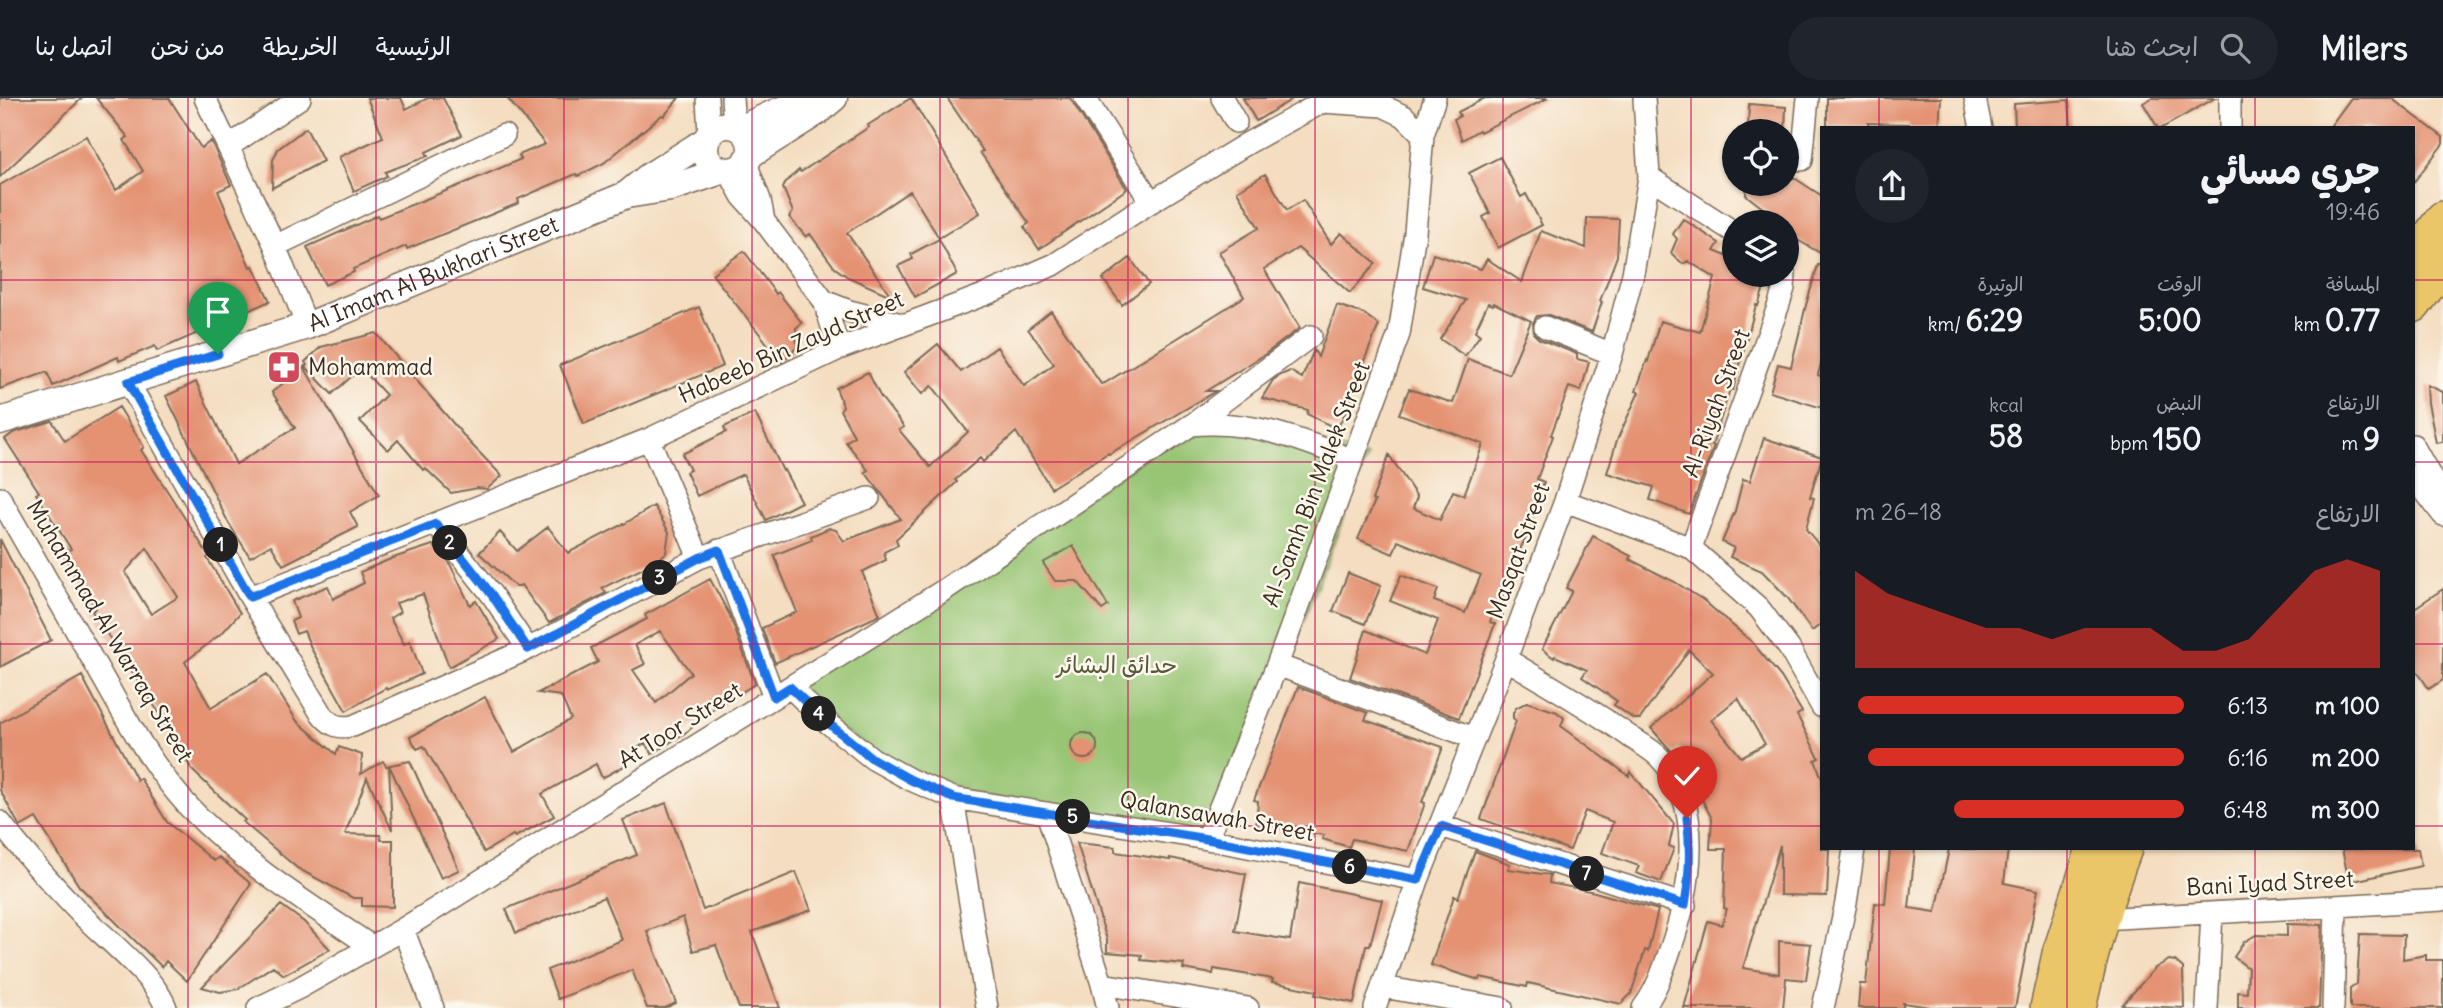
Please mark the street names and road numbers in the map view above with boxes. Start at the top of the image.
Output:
street label: Al Imam Al Bukhari Street [304,209,563,338]
street label: Habeeb Bin Zayd Street [674,284,908,409]
street label: Al-Riyah Street [1675,324,1756,481]
street label: Al-Samh Bin Malek Street [1255,357,1376,611]
street label: Masqat Street [1480,479,1556,623]
street label: Muhammad Al Warraq Street [21,494,200,767]
street label: At Toor Street [613,675,747,774]
street label: Qalansawah Street [1118,784,1317,847]
street label: Bani Iyad Street [2185,864,2355,901]

